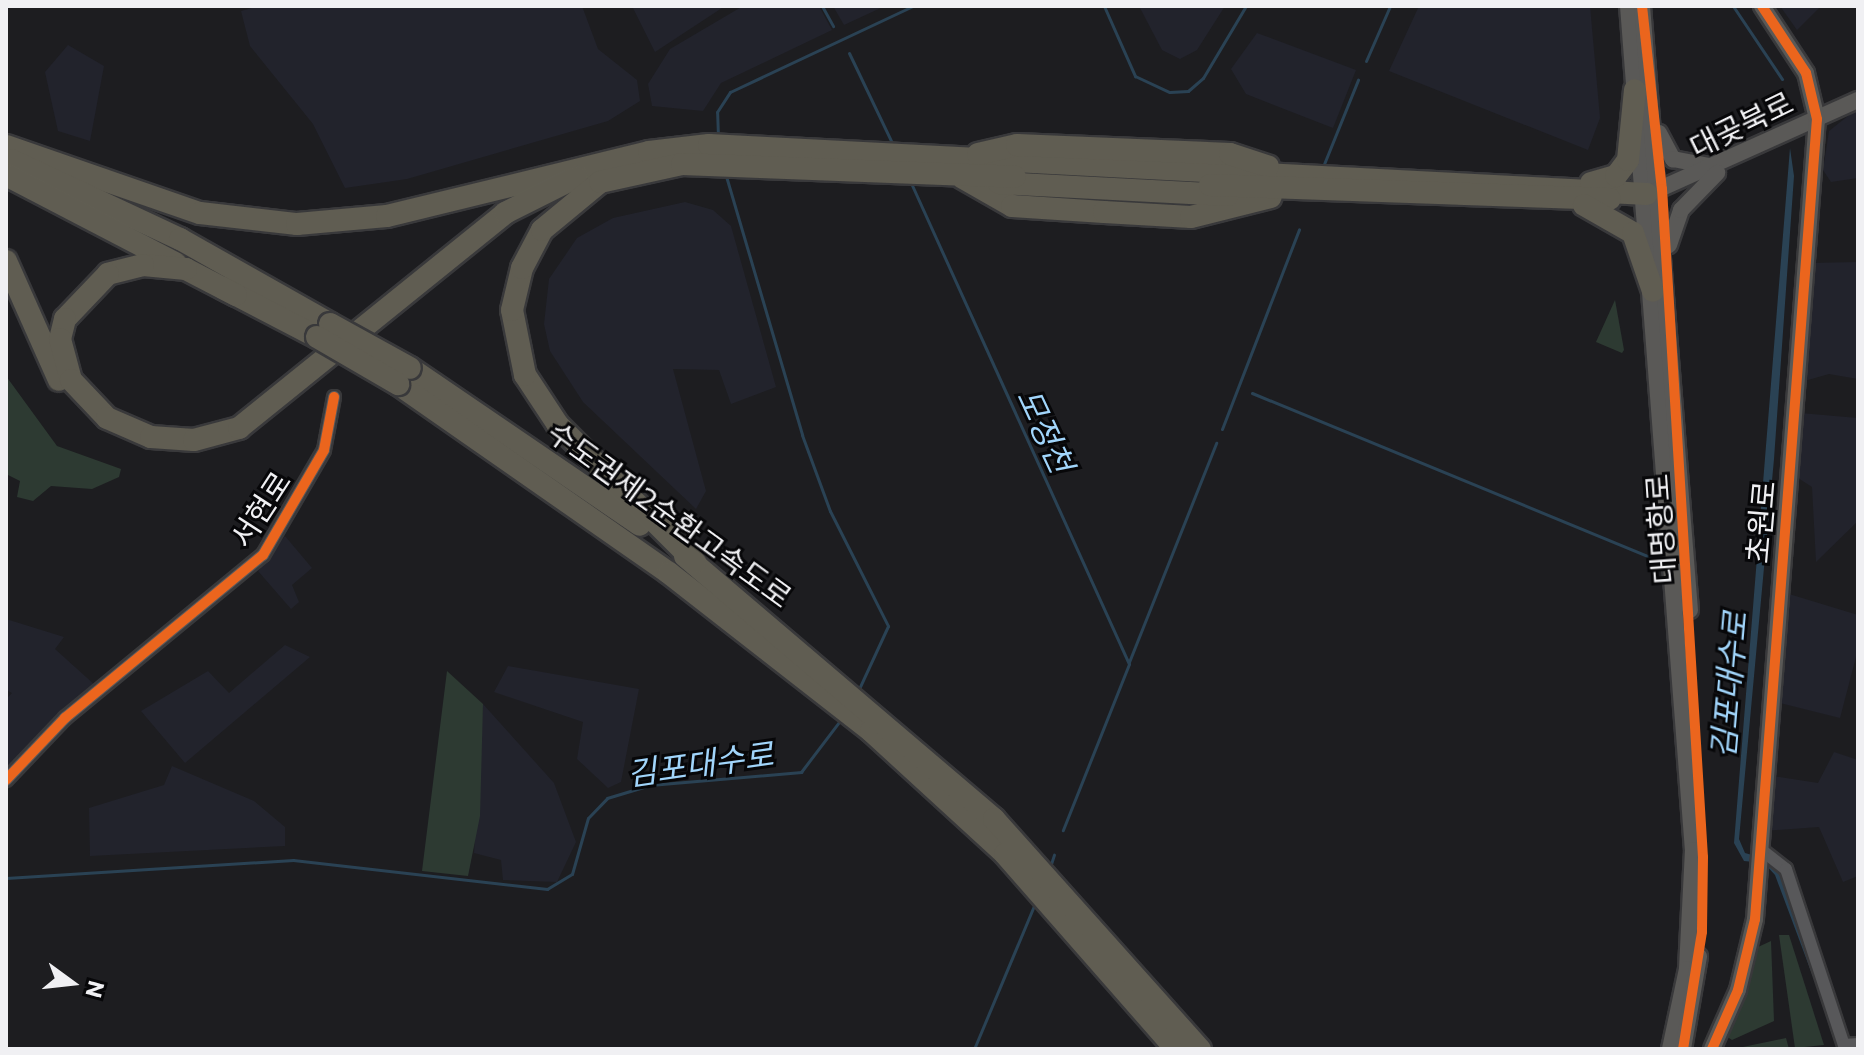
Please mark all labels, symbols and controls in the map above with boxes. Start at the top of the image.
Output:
street label: 대곶북로 [1683,84,1799,164]
water label: 모정천 [1010,382,1082,478]
street label: 수도권제2순환고속도로 [541,413,799,615]
street label: 서현로 [222,464,298,554]
street label: 대명항로 [1638,473,1682,585]
street label: 초원로 [1738,479,1782,565]
water label: 김포대수로 [1702,610,1754,760]
water label: 김포대수로 [624,734,776,792]
north arrow [32,943,112,1023]
text: N [80,978,111,1001]

